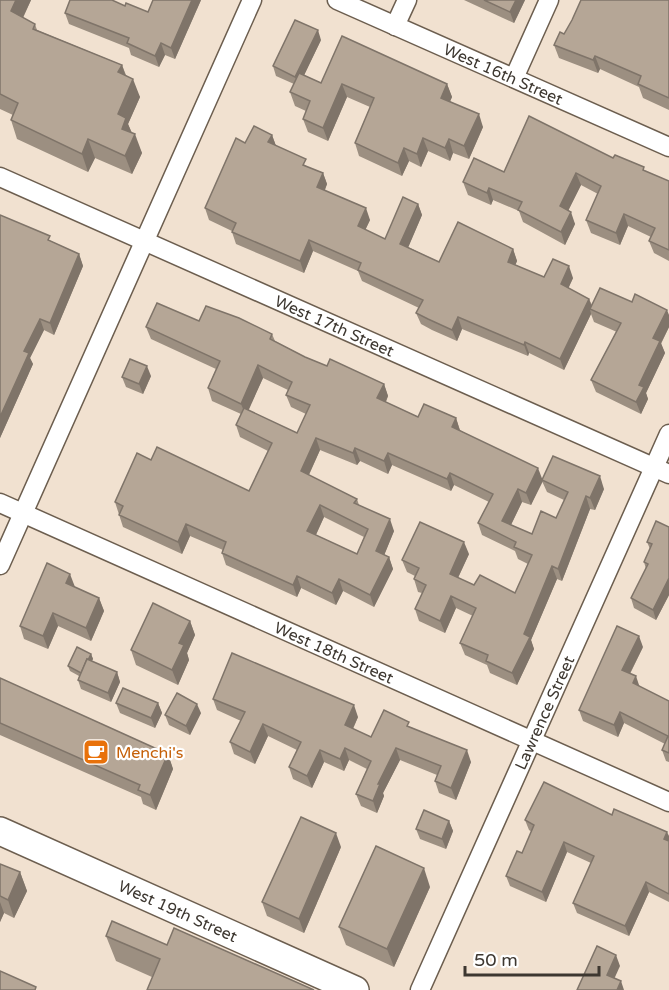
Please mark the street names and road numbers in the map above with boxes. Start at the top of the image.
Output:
street label: West 16th Street [440,39,566,110]
street label: West 17th Street [271,291,397,362]
street label: West 18th Street [271,618,396,689]
street label: Lawrence Street [511,653,579,773]
street label: West 19th Street [115,876,240,947]

